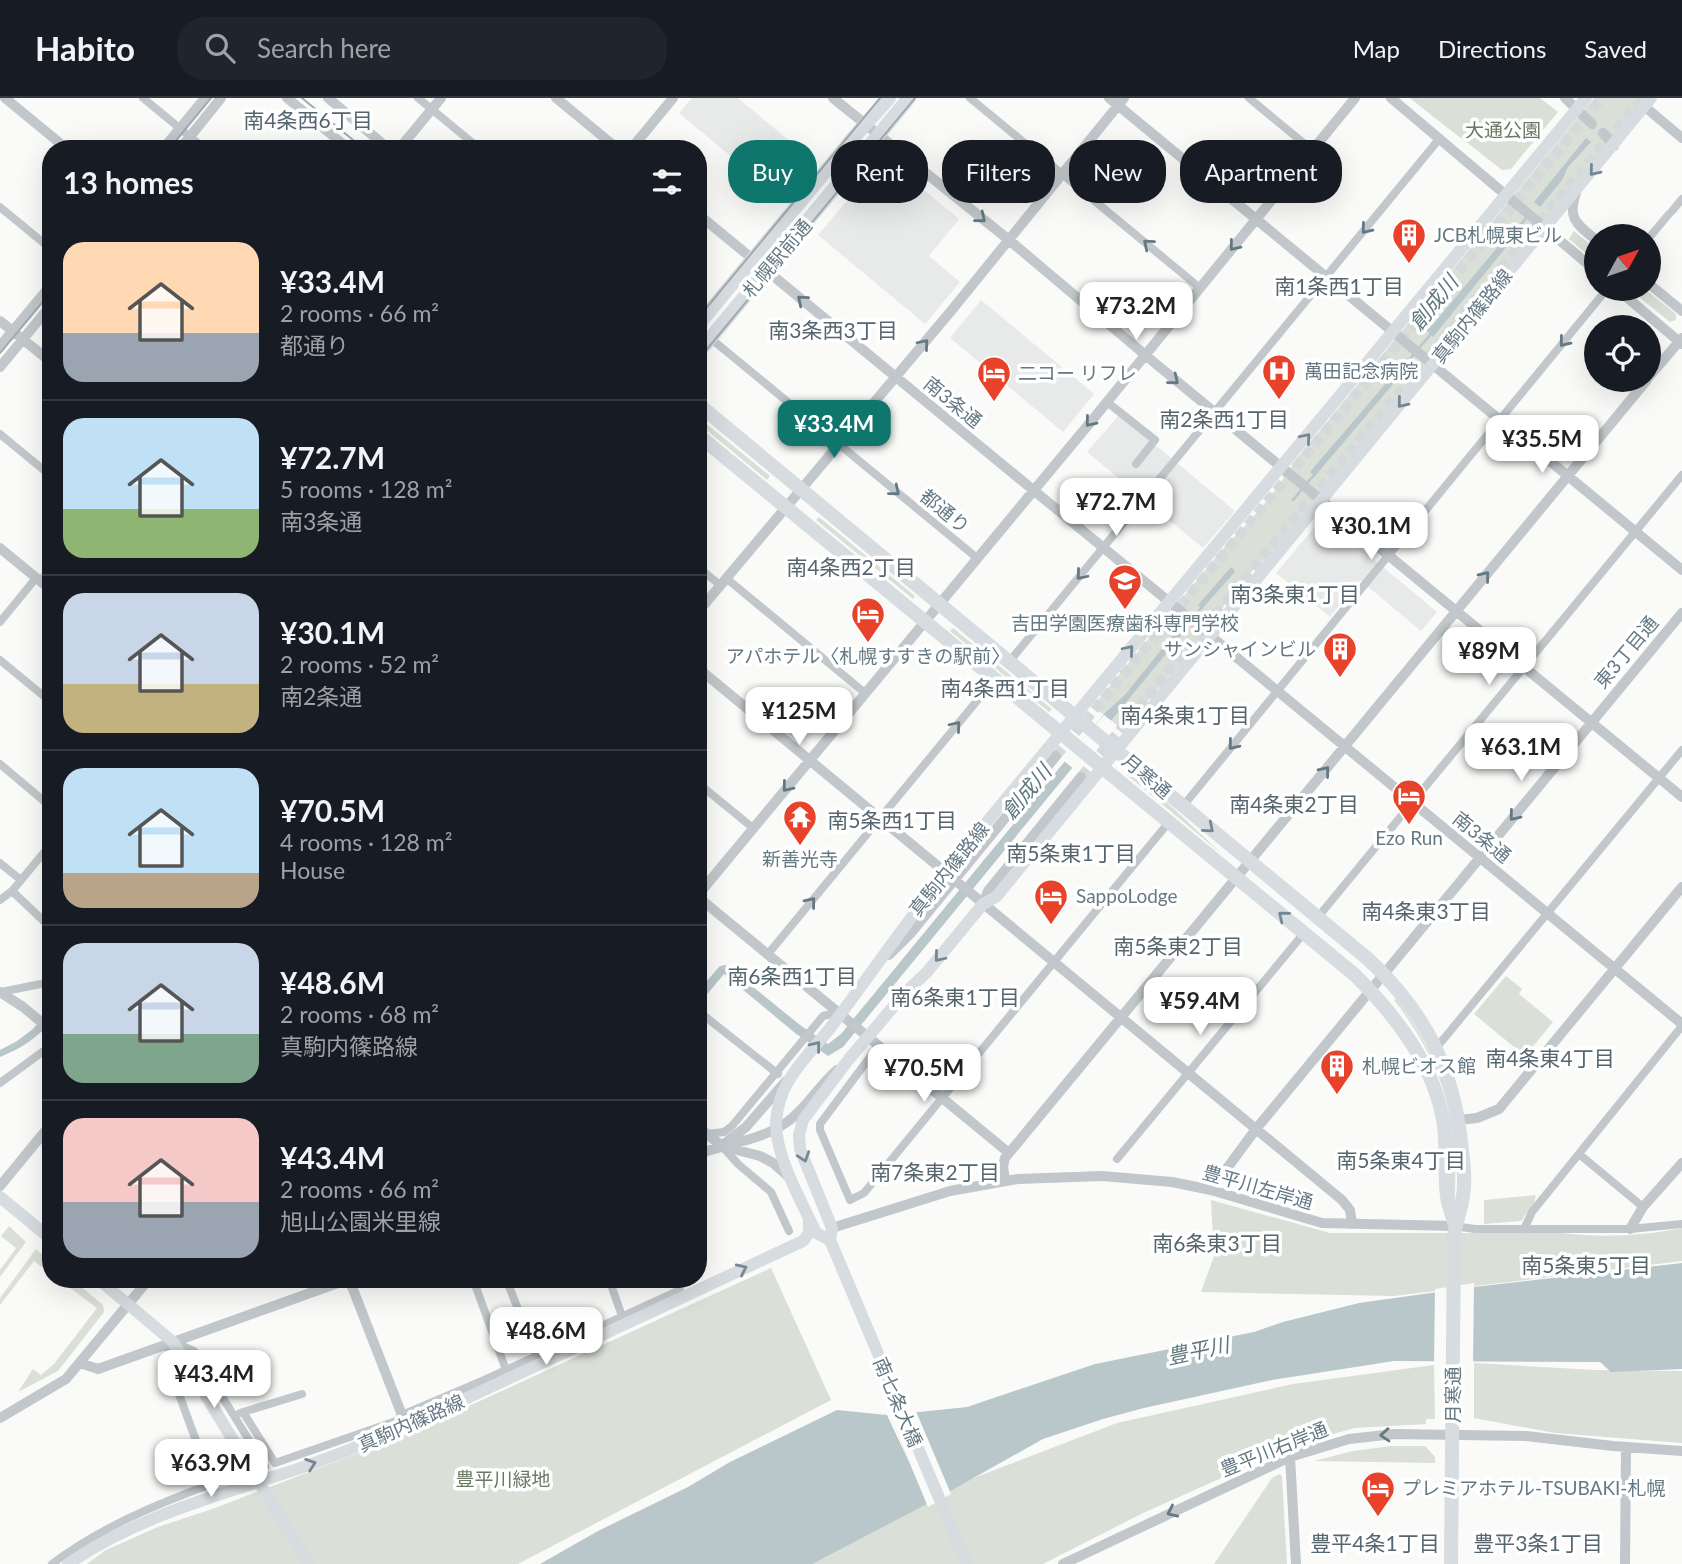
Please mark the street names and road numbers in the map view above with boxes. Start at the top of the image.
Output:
street label: 札幌駅前通 [737,214,816,301]
street label: 真駒内篠路線 [1427,264,1516,367]
street label: 南3条通 [920,371,987,432]
street label: 都通り [916,484,975,537]
street label: 東3丁目通 [1589,611,1662,692]
street label: 月寒通 [1118,748,1177,803]
street label: 南3条通 [1449,806,1516,867]
street label: 真駒内篠路線 [904,817,993,920]
street label: 豊平川左岸通 [1200,1160,1316,1213]
street label: 南七条大橋 [869,1354,928,1450]
street label: 月寒通 [1441,1366,1464,1424]
street label: 真駒内篠路線 [354,1389,468,1456]
street label: 豊平川右岸通 [1217,1417,1331,1481]

